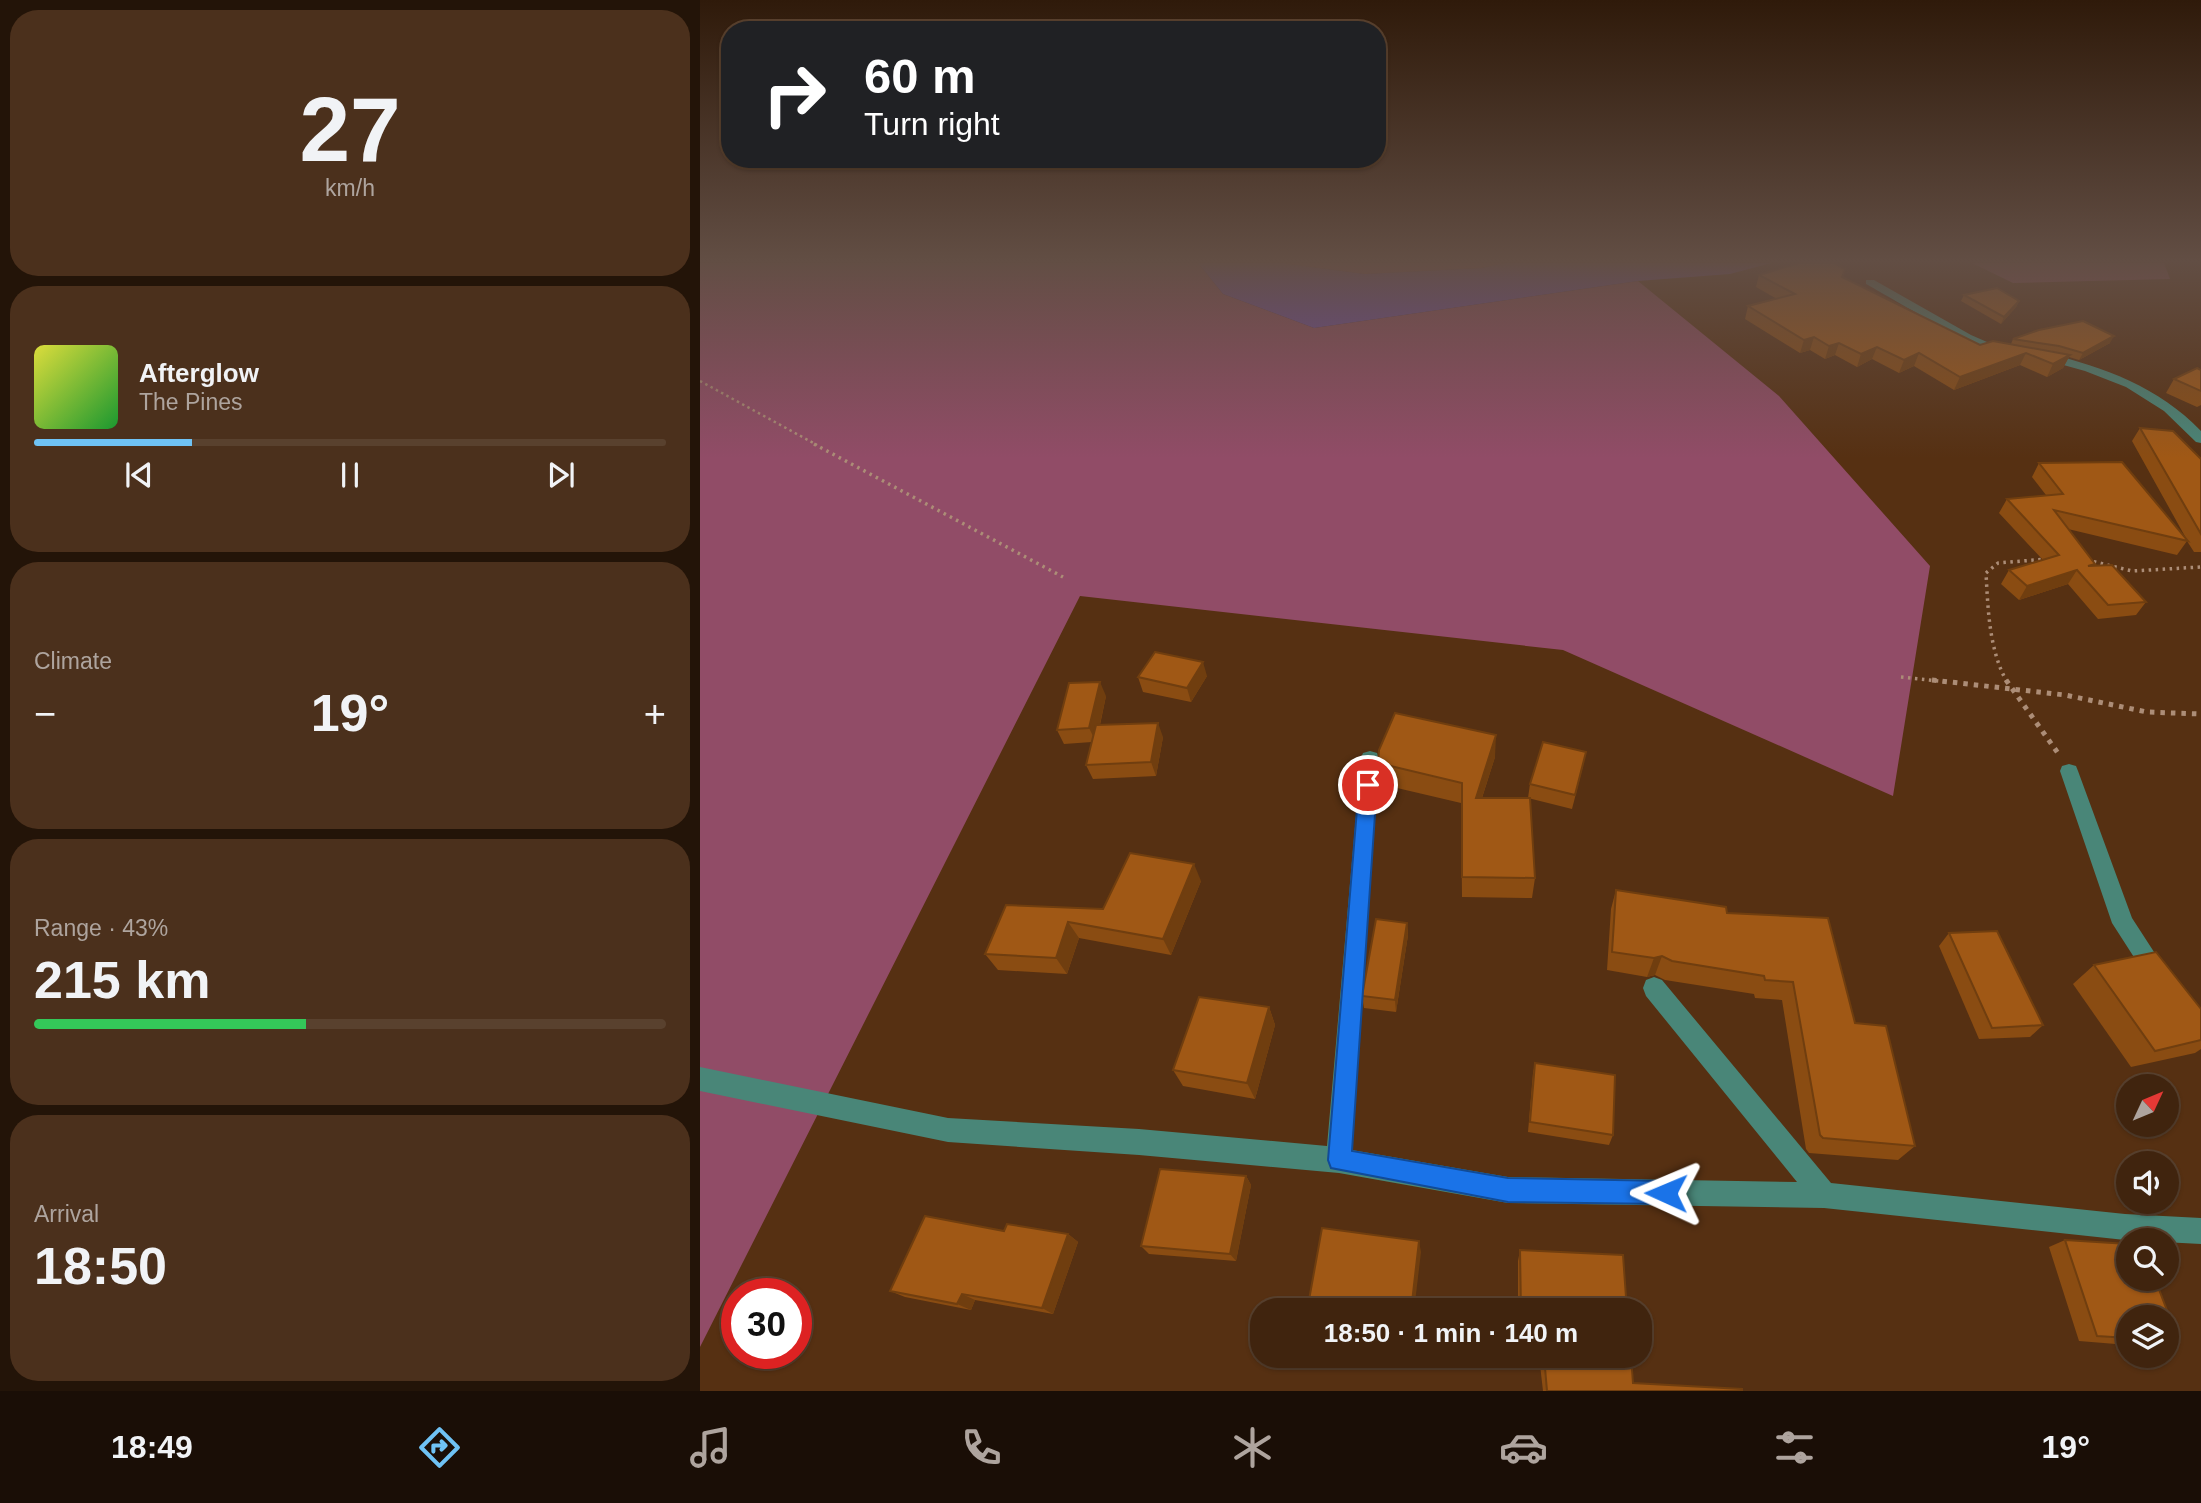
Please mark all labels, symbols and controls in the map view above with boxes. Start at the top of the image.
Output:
icon: right [749,49,840,140]
text: 60 m [864,49,976,103]
text: 27 [299,79,401,180]
text: Turn right [864,106,1000,142]
text: km/h [325,175,375,201]
text: Afterglow [139,358,259,388]
text: The Pines [139,389,243,415]
icon: previous [120,456,158,494]
icon: pause [331,456,369,494]
icon: next [542,456,580,494]
text: Climate [34,648,112,674]
text: 19° [311,684,389,742]
text: − [34,693,56,735]
text: + [644,693,666,735]
pin [1338,755,1398,815]
icon: arrive [1349,766,1387,804]
text: Range · 43% [34,915,168,941]
text: 215 km [34,951,210,1009]
north arrow [2116,1074,2179,1138]
map controls [2116,1074,2179,1368]
button: sound [2116,1151,2179,1214]
position arrow [1629,1156,1703,1230]
text: Arrival [34,1201,99,1227]
button: search [2116,1228,2179,1291]
text: 18:50 [34,1237,167,1295]
speed limit sign: 30 [721,1278,812,1369]
button: layers [2116,1305,2179,1368]
text: 18:50 · 1 min · 140 m [1324,1318,1578,1348]
icon: directions [415,1423,464,1472]
icon: music [686,1423,735,1472]
icon: phone [957,1423,1006,1472]
icon: climate [1228,1423,1277,1472]
icon: car [1499,1423,1548,1472]
icon: filters [1770,1423,1819,1472]
text: 18:49 [111,1429,193,1465]
text: 19° [2042,1429,2090,1465]

